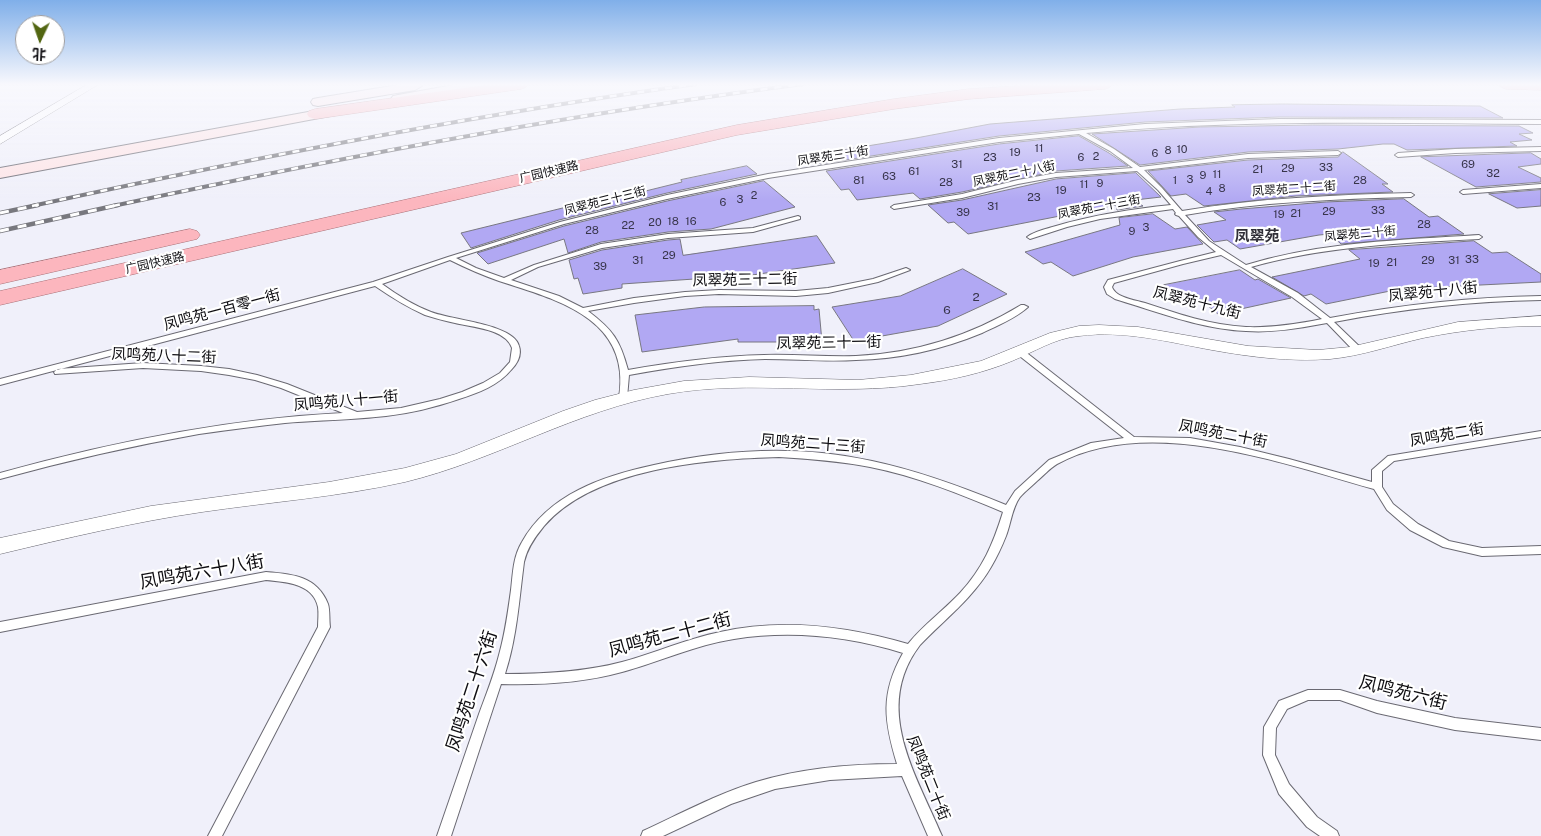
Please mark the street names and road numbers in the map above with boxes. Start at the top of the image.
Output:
street label: 凤翠苑三十街 [796,143,870,169]
street label: 广园快速路 [518,158,580,186]
street label: 凤翠苑二十八街 [971,158,1057,190]
street label: 凤翠苑二十二街 [1252,179,1336,199]
street label: 凤翠苑三十三街 [563,184,647,218]
street label: 凤翠苑二十三街 [1056,192,1142,222]
street label: 凤翠苑二十街 [1324,224,1396,244]
street label: 广园快速路 [124,249,186,277]
street label: 凤翠苑三十二街 [692,270,798,290]
street label: 凤翠苑十八街 [1387,278,1479,306]
street label: 凤翠苑十九街 [1151,283,1243,323]
street label: 凤鸣苑一百零一街 [162,286,282,334]
street label: 凤翠苑三十一街 [776,333,882,353]
street label: 凤鸣苑八十二街 [111,345,217,367]
street label: 凤鸣苑八十一街 [293,387,399,415]
street label: 凤鸣苑二十街 [1177,417,1269,451]
street label: 凤鸣苑二街 [1409,420,1485,450]
street label: 凤鸣苑二十三街 [760,431,866,457]
street label: 凤鸣苑六十八街 [138,550,266,594]
street label: 凤鸣苑二十二街 [606,608,734,662]
street label: 凤鸣苑二十六街 [442,628,502,754]
street label: 凤鸣苑六街 [1357,672,1449,714]
street label: 凤鸣苑二十街 [903,733,953,823]

